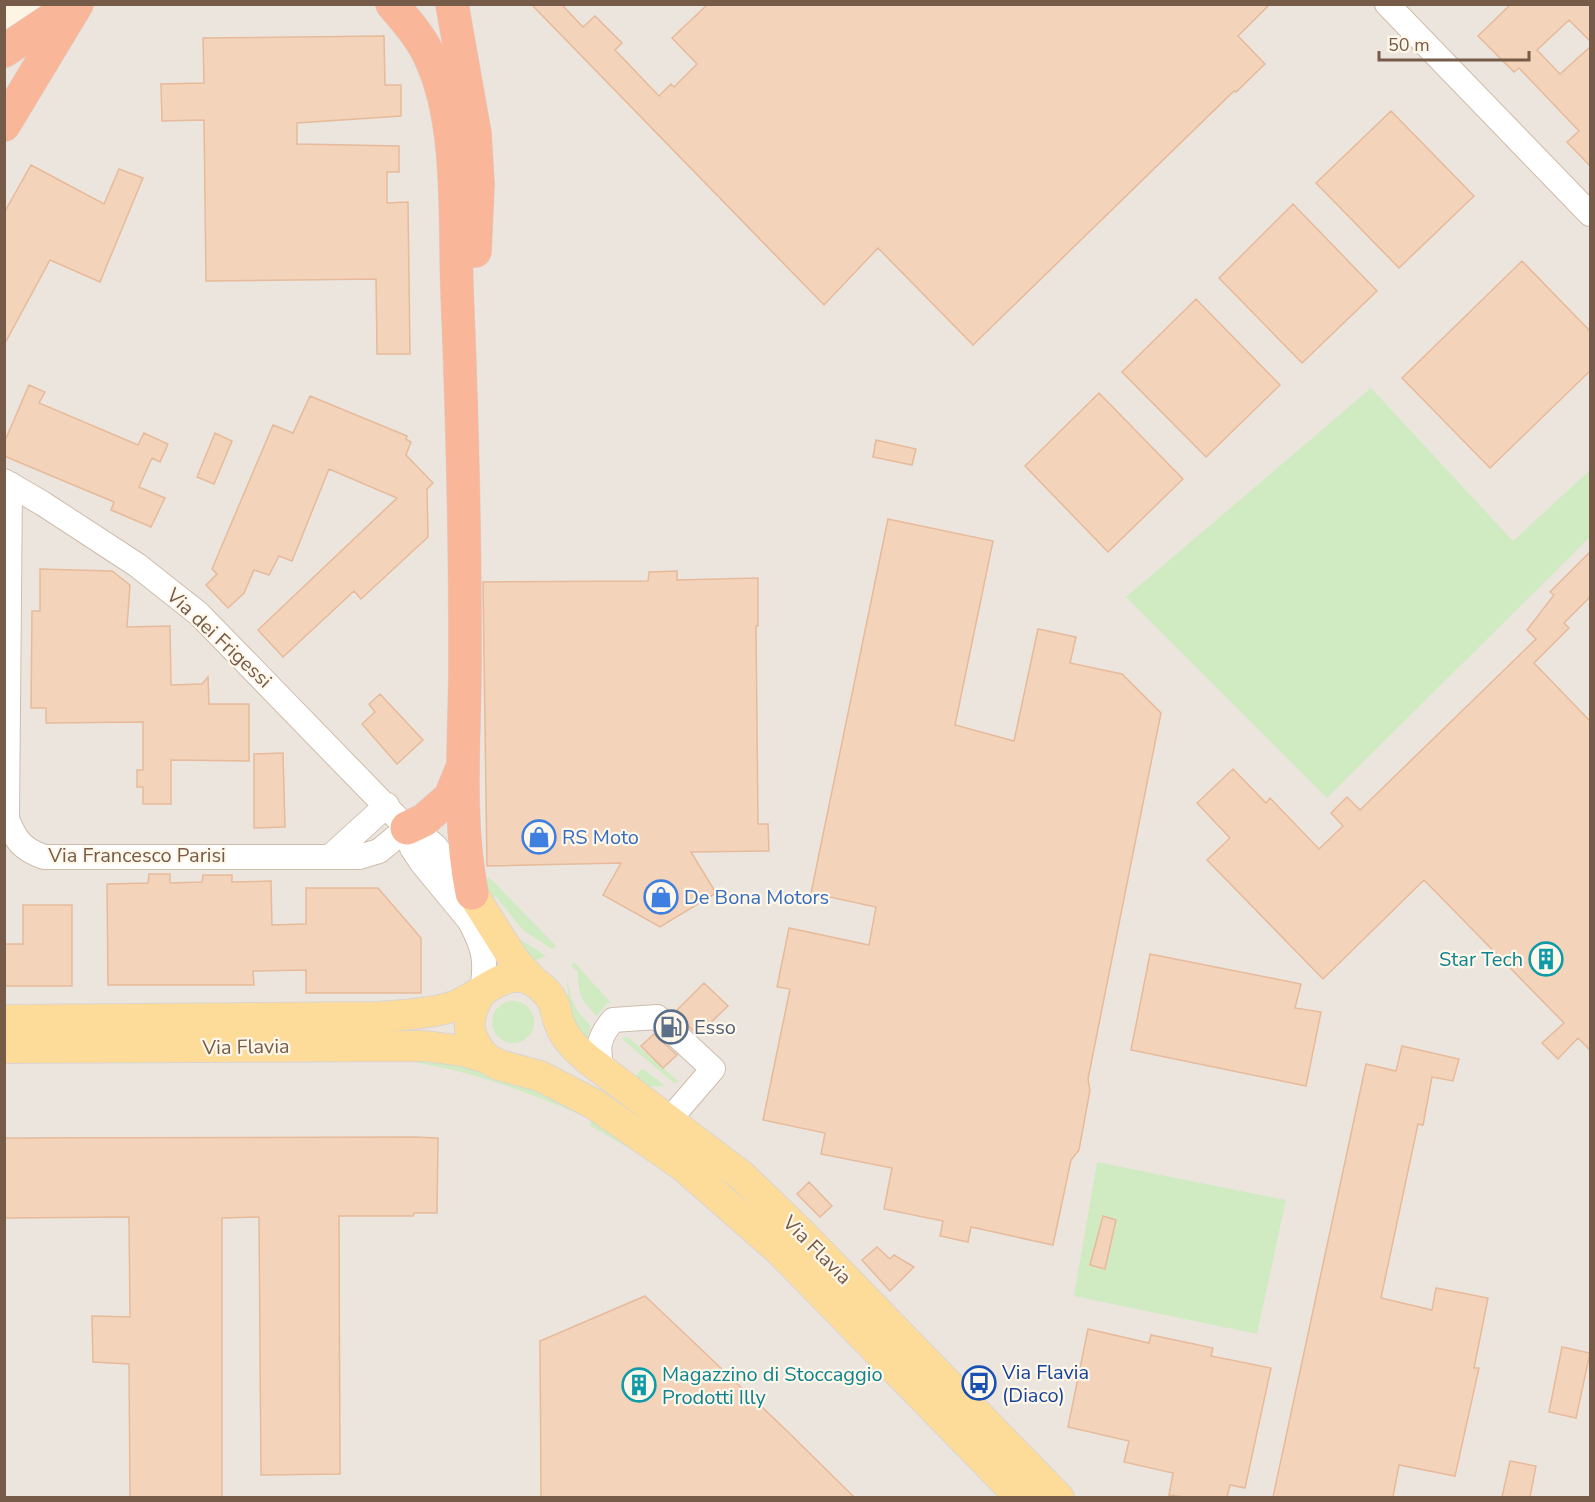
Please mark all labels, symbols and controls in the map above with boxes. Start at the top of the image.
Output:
scale bar [1379,24,1529,62]
text: 50 m [1388,33,1430,57]
street label: Via dei Frigessi [160,581,278,694]
shop icon: RS Moto [521,819,557,855]
place label: RS Moto [562,824,639,851]
street label: Via Francesco Parisi [47,842,226,869]
shop icon: De Bona Motors [643,879,679,915]
place label: De Bona Motors [684,884,829,911]
building icon: Star Tech [1528,941,1564,977]
place label: Star Tech [1439,946,1523,973]
fuel station icon: Esso [653,1009,689,1045]
place label: Esso [694,1014,736,1041]
street label: Via Flavia [201,1033,290,1061]
street label: Via Flavia [776,1209,857,1290]
place label: Via Flavia (Diaco) [1001,1359,1089,1409]
place label: Magazzino di Stoccaggio Prodotti Illy [662,1361,883,1411]
bus stop icon: Via Flavia (Diaco) [961,1365,997,1401]
building icon: Magazzino di Stoccaggio Prodotti Illy [621,1367,657,1403]

